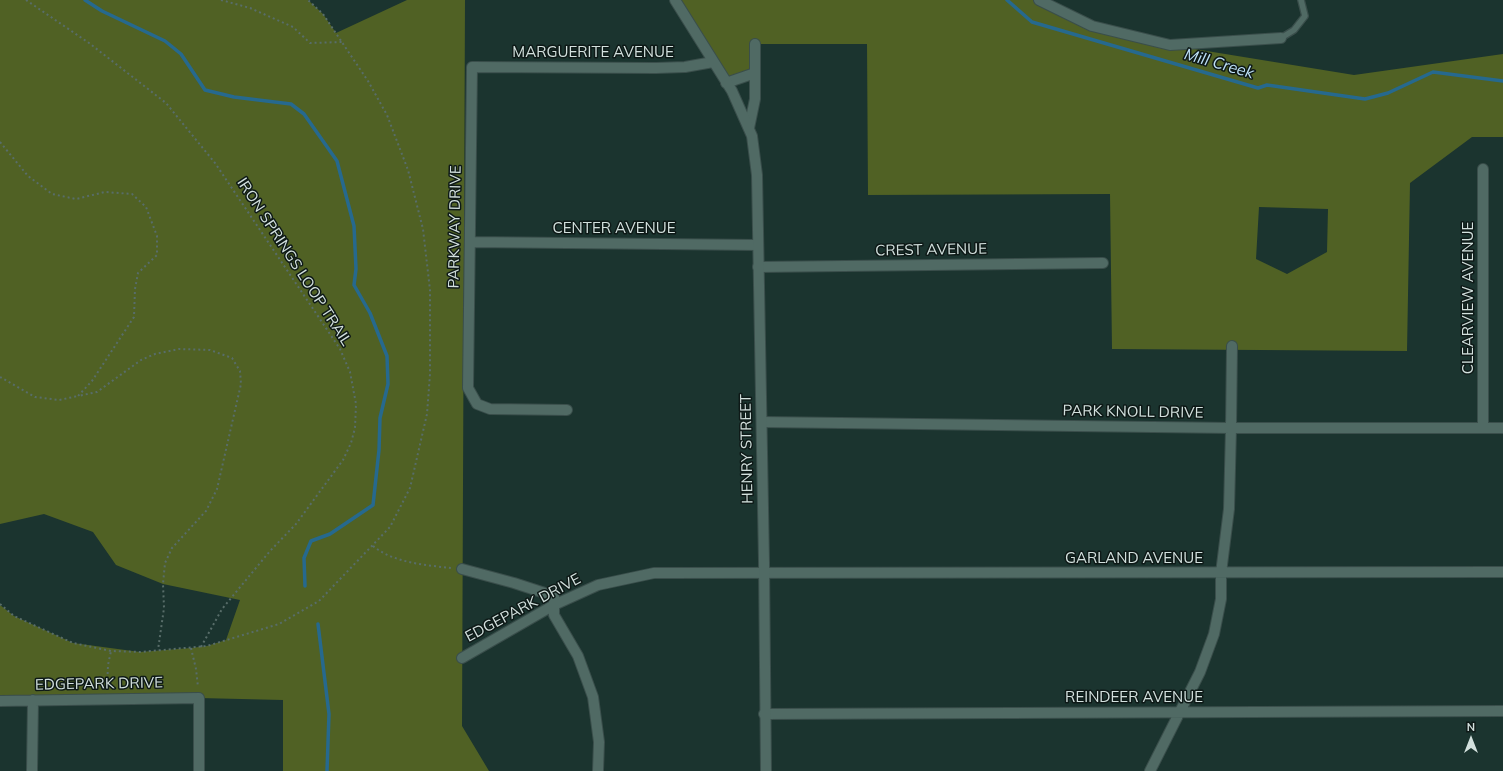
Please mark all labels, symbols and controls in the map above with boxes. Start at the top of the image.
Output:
street label: MARGUERITE AVENUE [512,43,674,61]
water label: Mill Creek [1182,45,1256,83]
street label: PARKWAY DRIVE [445,165,465,289]
street label: IRON SPRINGS LOOP TRAIL [233,175,355,349]
street label: CENTER AVENUE [553,219,675,237]
street label: CLEARVIEW AVENUE [1459,222,1477,374]
street label: CREST AVENUE [875,240,987,260]
street label: HENRY STREET [737,394,757,504]
street label: PARK KNOLL DRIVE [1062,402,1204,422]
street label: GARLAND AVENUE [1065,549,1203,567]
street label: EDGEPARK DRIVE [462,570,584,646]
street label: EDGEPARK DRIVE [35,674,163,694]
street label: REINDEER AVENUE [1065,688,1203,706]
north arrow [1451,719,1491,759]
text: N [1467,720,1475,734]

